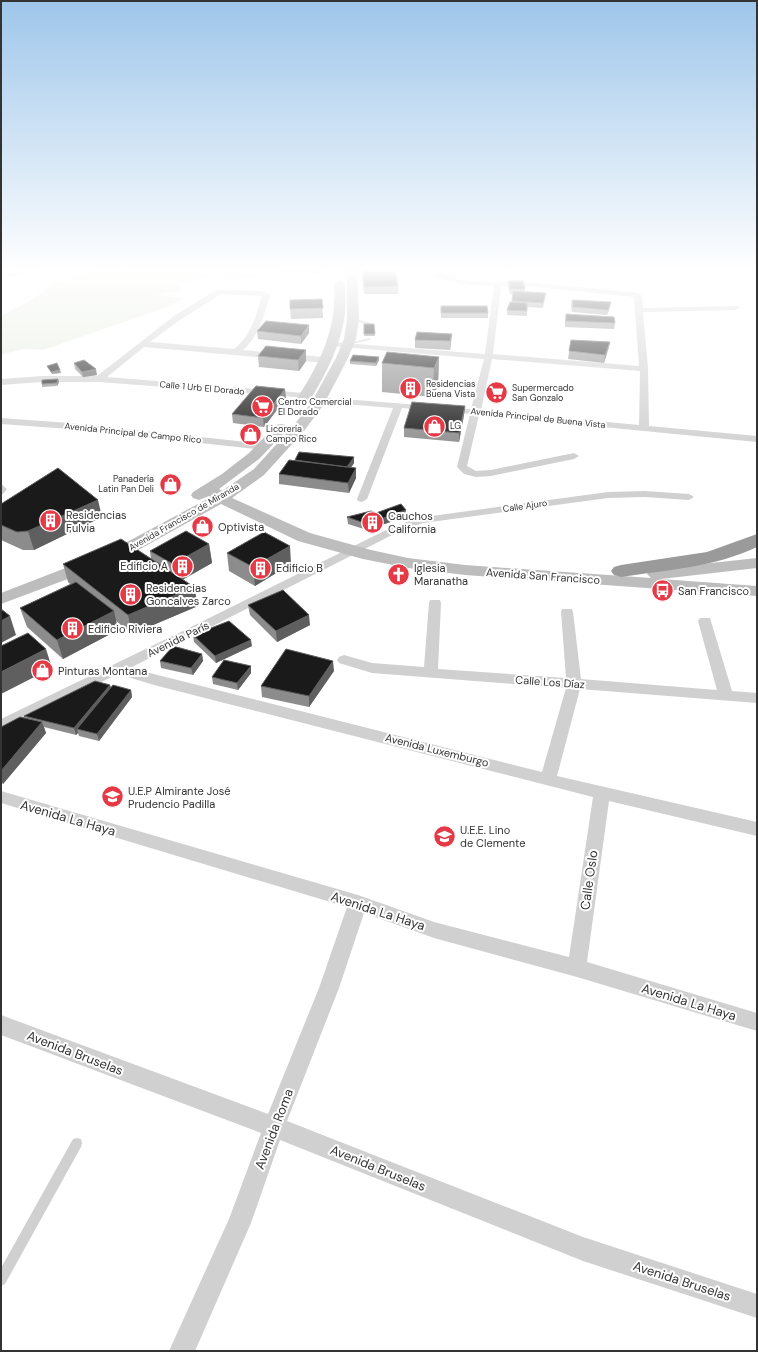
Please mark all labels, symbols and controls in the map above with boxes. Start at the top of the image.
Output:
building icon: Residencias Buena Vista [397,376,423,402]
street label: Calle 1 Urb El Dorado [159,378,245,398]
place label: Residencias Buena Vista [426,378,476,400]
supermarket icon: Supermercado San Gonzalo [483,380,509,406]
place label: Supermercado San Gonzalo [512,382,574,404]
supermarket icon: Centro Comercial El Dorado [250,394,276,420]
place label: Centro Comercial El Dorado [278,396,351,418]
street label: Avenida Principal de Buena Vista [470,405,606,431]
shop icon: LG [422,413,448,439]
street label: Avenida Principal de Campo Rico [64,420,202,446]
place label: LG [450,420,461,432]
shop icon: Licorería Campo Rico [238,421,264,447]
place label: Licorería Campo Rico [266,423,317,445]
shop icon: Panadería Latin Pan Deli [157,471,183,497]
place label: Panadería Latin Pan Deli [98,473,154,495]
street label: Avenida Francisco de Miranda [127,480,241,553]
street label: Calle Ajuro [502,497,548,515]
building icon: Residencias Fulvia [37,508,63,534]
place label: Residencias Fulvia [66,508,127,535]
building icon: Cauchos California [360,509,386,535]
place label: Cauchos California [388,509,436,536]
shop icon: Optivista [190,514,216,540]
place label: Optivista [218,520,264,534]
building icon: Edificio A [170,553,196,579]
building icon: Edificio B [247,555,273,581]
place label: Edificio A [120,559,168,573]
place label: Edificio B [276,561,323,575]
church icon: Iglesia Maranatha [385,561,411,587]
place label: Iglesia Maranatha [414,561,468,588]
street label: Avenida San Francisco [485,565,601,587]
bus stop icon: San Francisco [649,578,675,604]
building icon: Residencias Goncalves Zarco [118,581,144,607]
place label: Residencias Goncalves Zarco [146,581,231,608]
place label: San Francisco [678,584,749,598]
building icon: Edificio Riviera [59,616,85,642]
street label: Avenida París [145,618,211,660]
place label: Edificio Riviera [88,622,162,636]
shop icon: Pinturas Montana [30,658,56,684]
place label: Pinturas Montana [58,664,147,678]
street label: Calle Los Díaz [515,673,585,691]
street label: Avenida Luxemburgo [384,730,490,770]
school or university icon: U.E.P Almirante José Prudencio Padilla [99,784,125,810]
place label: U.E.P Almirante José Prudencio Padilla [128,784,231,811]
street label: Avenida La Haya [18,796,118,840]
school or university icon: U.E.E. Lino de Clemente [432,823,458,849]
place label: U.E.E. Lino de Clemente [460,823,525,850]
street label: Calle Oslo [576,849,602,911]
street label: Avenida La Haya [329,888,427,934]
street label: Avenida La Haya [640,980,738,1024]
street label: Avenida Bruselas [25,1027,125,1079]
street label: Avenida Roma [251,1086,297,1172]
street label: Avenida Bruselas [328,1141,428,1195]
street label: Avenida Bruselas [631,1257,733,1305]

